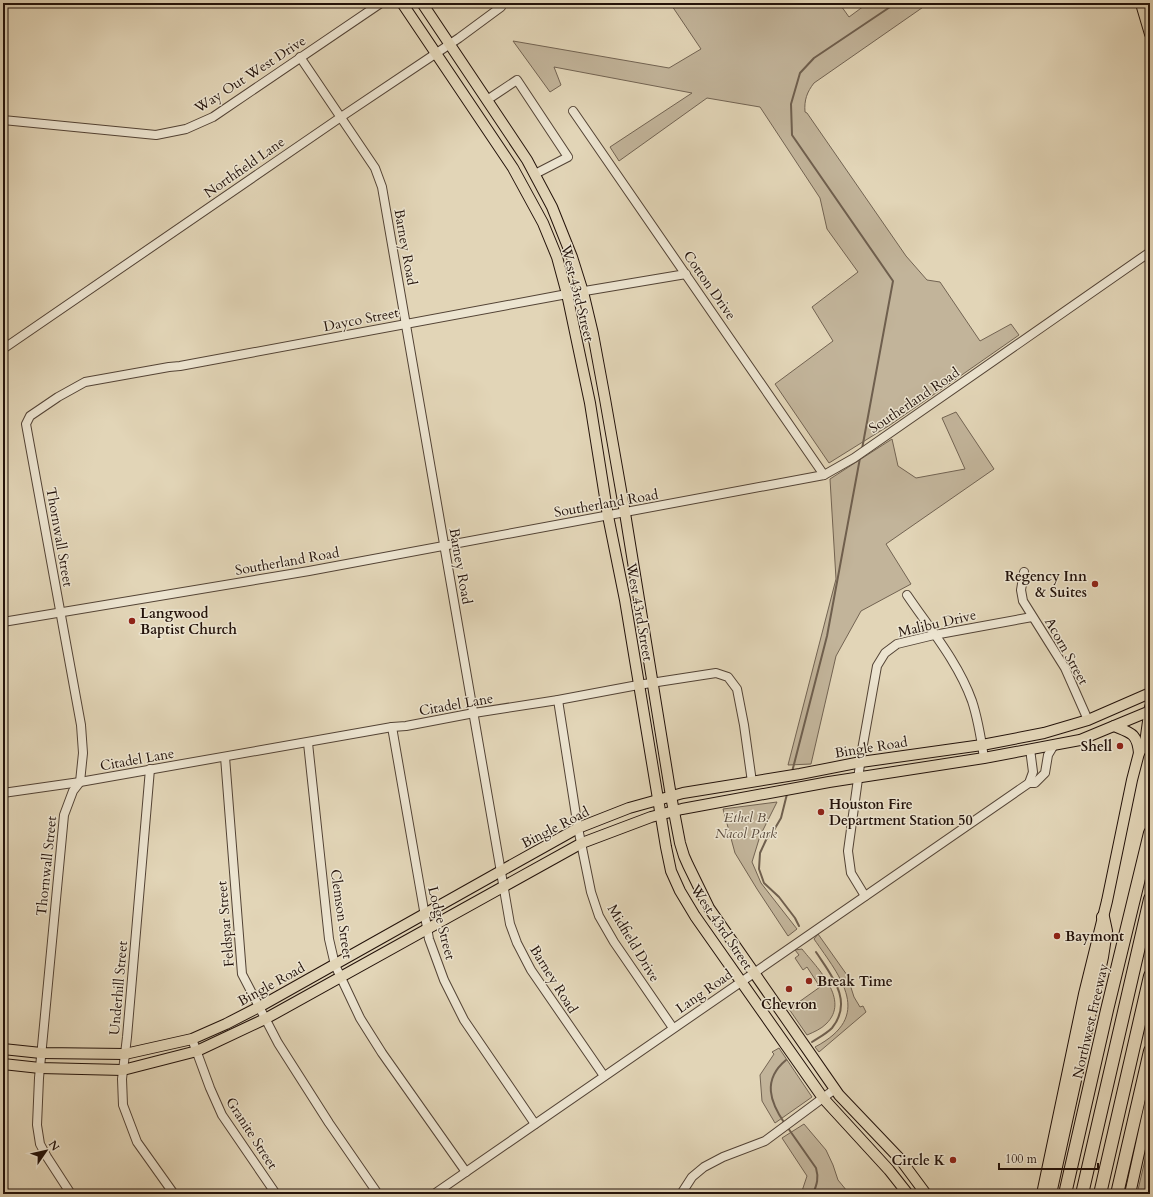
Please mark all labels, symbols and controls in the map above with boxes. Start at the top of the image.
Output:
street label: Way Out West Drive [190,31,310,118]
street label: Northfield Lane [200,133,288,202]
street label: Barney Road [389,208,422,287]
street label: West 43rd Street [556,242,599,344]
street label: Cotton Drive [679,247,740,324]
street label: Dayco Street [322,303,401,336]
street label: Southerland Road [865,363,964,438]
street label: Southerland Road [553,485,660,522]
street label: Thornwall Street [41,486,78,589]
street label: Barney Road [444,527,477,606]
street label: Southerland Road [234,543,341,580]
street label: West 43rd Street [621,561,658,663]
place label: Regency Inn & Suites [1005,567,1087,602]
marker: Regency Inn & Suites [1090,579,1100,589]
place label: Langwood Baptist Church [140,604,237,639]
street label: Malibu Drive [896,605,978,642]
street label: Acorn Street [1040,614,1093,689]
marker: Langwood Baptist Church [127,616,137,626]
street label: Citadel Lane [417,689,495,720]
street label: Bingle Road [833,732,909,763]
place label: Shell [1081,737,1112,756]
marker: Shell [1115,741,1125,751]
street label: Citadel Lane [98,744,176,775]
place label: Houston Fire Department Station 50 [829,795,973,830]
street label: Bingle Road [518,802,593,853]
marker: Houston Fire Department Station 50 [816,807,826,817]
park label: Ethel B. Nacol Park [715,808,777,843]
street label: Thornwall Street [32,815,61,917]
street label: Clemson Street [326,868,357,961]
street label: Feldspar Street [212,880,239,968]
street label: West 43rd Street [685,880,757,974]
street label: Lodge Street [423,884,460,962]
street label: Midfield Drive [603,901,664,986]
place label: Baymont [1065,927,1124,946]
marker: Baymont [1052,931,1062,941]
street label: Underhill Street [105,940,132,1036]
street label: Barney Road [525,942,582,1017]
street label: Bingle Road [234,958,309,1011]
street label: Northwest Freeway [1068,961,1113,1081]
street label: Lang Road [672,965,737,1018]
place label: Break Time [817,972,893,991]
marker: Break Time [804,976,814,986]
marker: Chevron [784,984,794,994]
place label: Chevron [761,995,817,1014]
street label: Granite Street [221,1094,282,1173]
north arrow [26,1131,66,1171]
text: N [45,1138,63,1154]
scale bar [999,1145,1098,1171]
place label: Circle K [891,1151,946,1170]
text: 100 m [1005,1151,1038,1167]
marker: Circle K [948,1155,958,1165]

